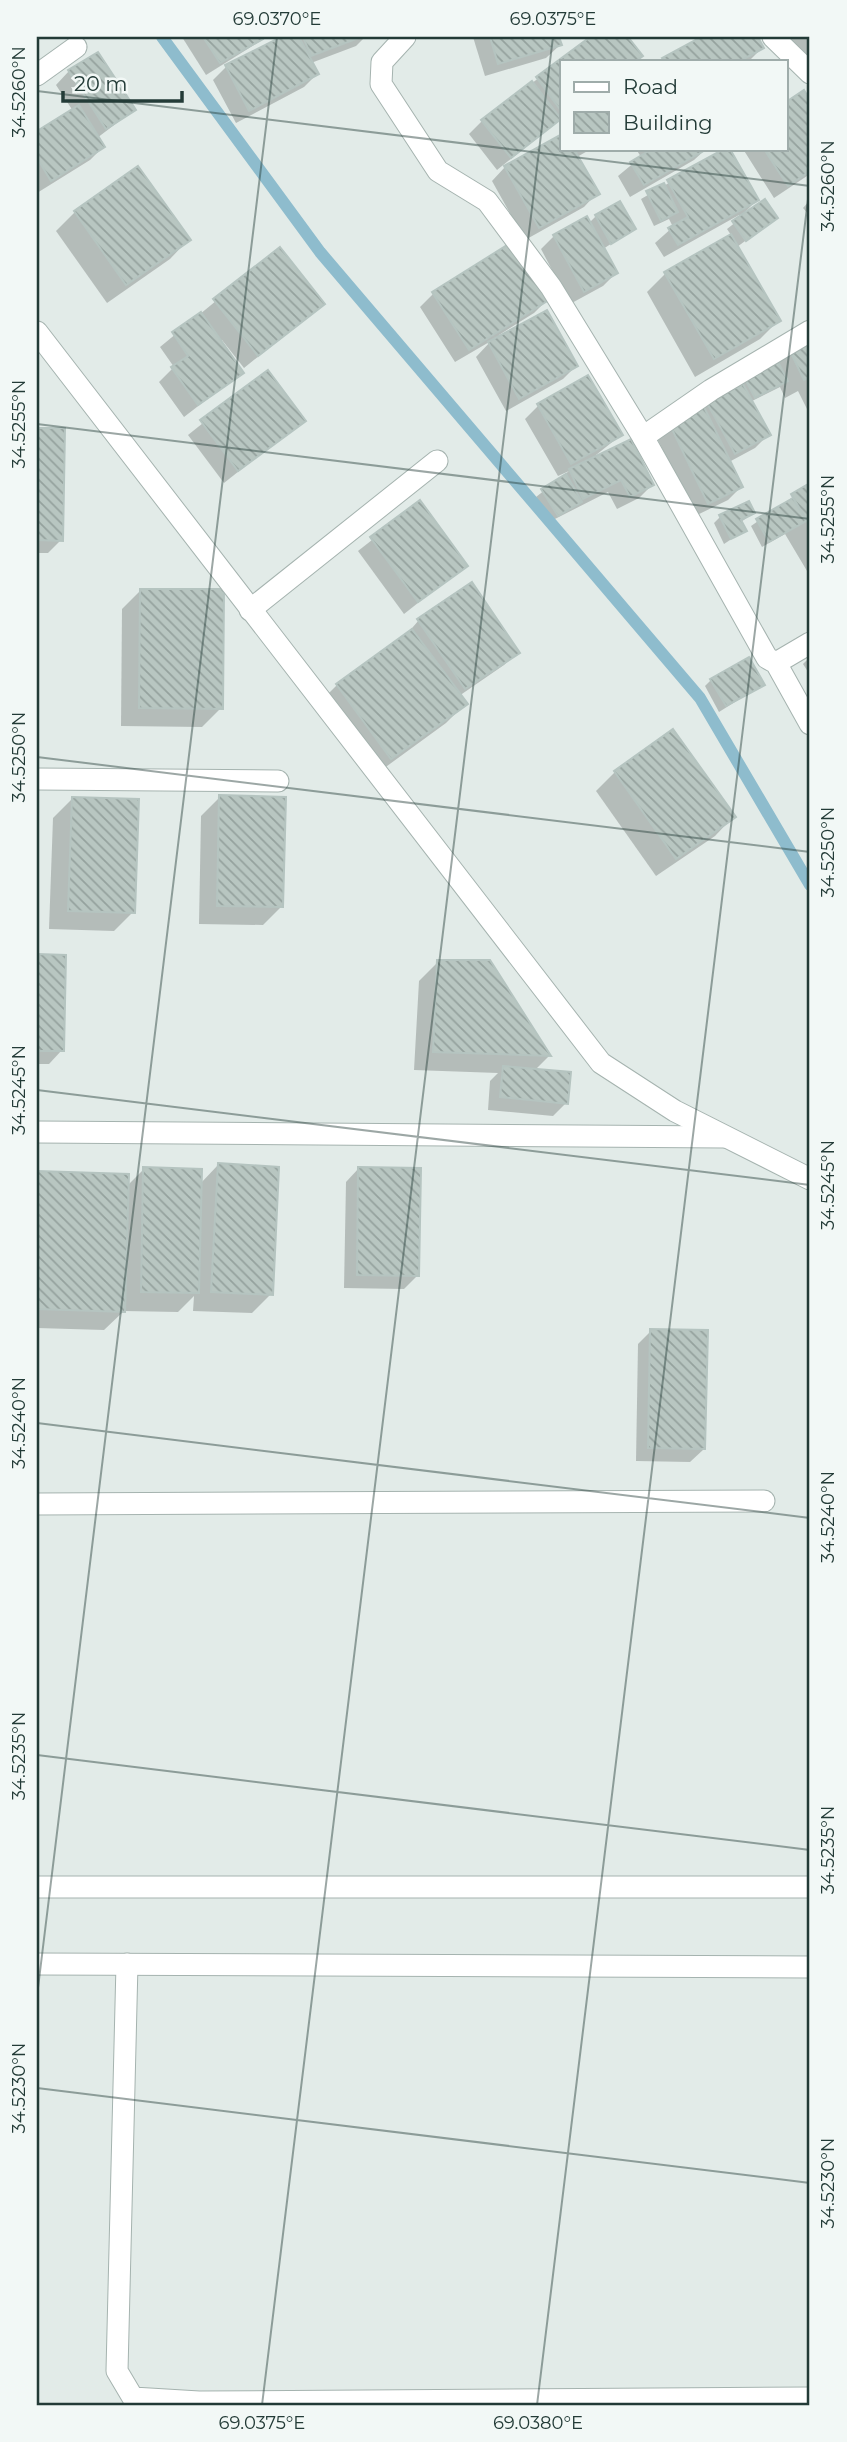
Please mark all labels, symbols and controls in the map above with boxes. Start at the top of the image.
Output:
text: 69.0370°E [233,8,321,30]
text: 69.0375°E [510,8,596,30]
text: 34.5260°N [8,46,30,138]
scale bar [63,60,182,104]
legend [560,60,788,150]
text: 20 m [74,71,128,96]
text: Road [623,74,678,99]
text: Building [623,110,713,135]
text: 34.5260°N [817,140,839,232]
text: 34.5255°N [8,380,30,468]
text: 34.5255°N [817,475,839,563]
text: 34.5250°N [8,712,30,802]
text: 34.5250°N [817,807,839,897]
text: 34.5245°N [8,1045,30,1135]
text: 34.5245°N [817,1140,839,1230]
text: 34.5240°N [8,1377,30,1469]
text: 34.5240°N [817,1471,839,1563]
text: 34.5235°N [8,1712,30,1800]
text: 34.5235°N [817,1806,839,1894]
text: 34.5230°N [8,2043,30,2133]
text: 34.5230°N [817,2138,839,2228]
text: 69.0375°E [219,2412,305,2434]
text: 69.0380°E [493,2412,583,2434]

